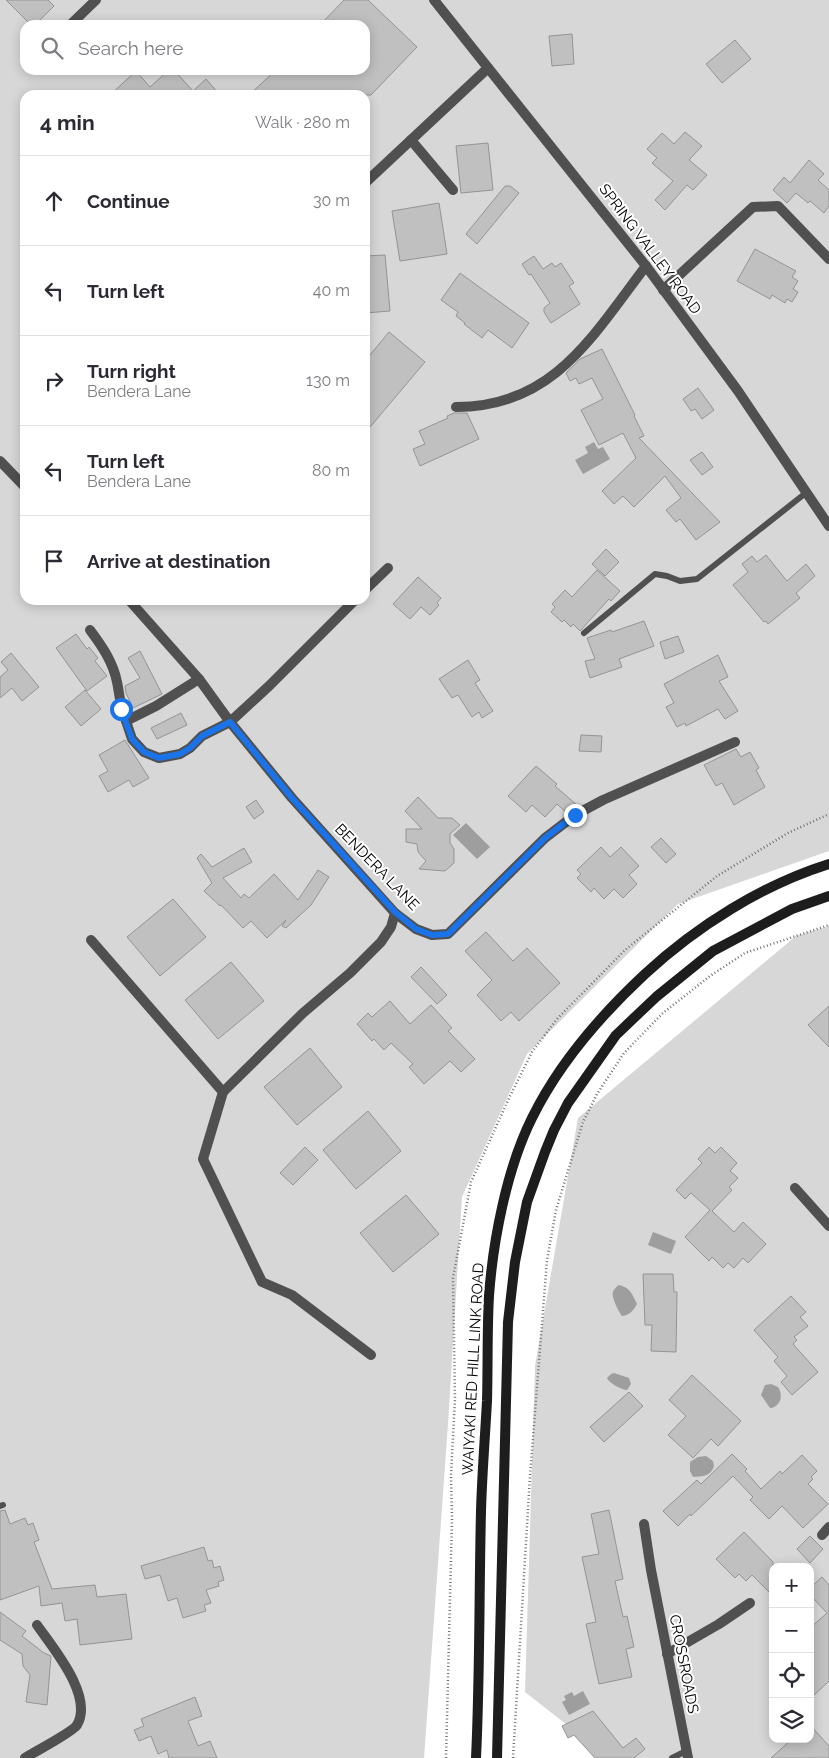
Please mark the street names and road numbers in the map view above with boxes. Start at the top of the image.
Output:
street label: SPRING VALLEY ROAD [595,180,705,318]
street label: BENDERA LANE [331,820,423,914]
street label: WAIYAKI RED HILL LINK ROAD [458,1262,488,1476]
street label: CROSSROADS [666,1613,702,1715]

